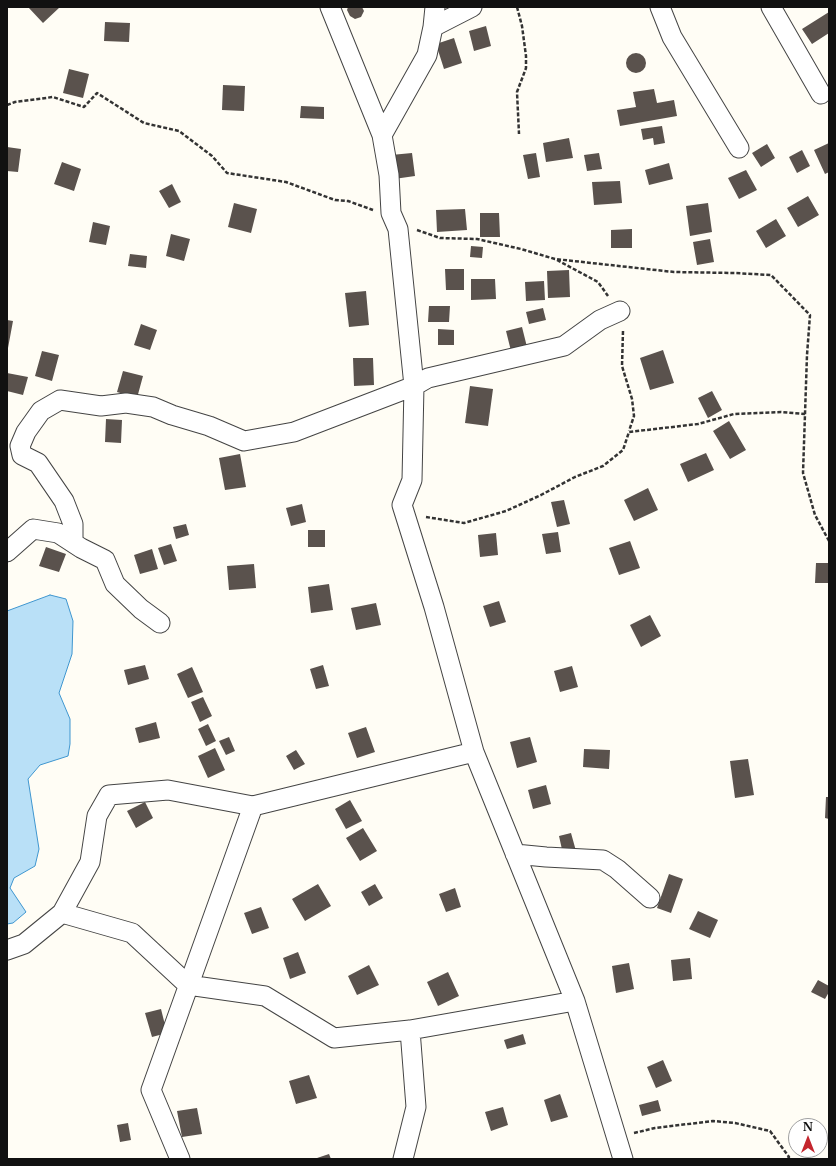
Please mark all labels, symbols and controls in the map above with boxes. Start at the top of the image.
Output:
north arrow [788,1118,828,1158]
text: N [803,1120,813,1134]

